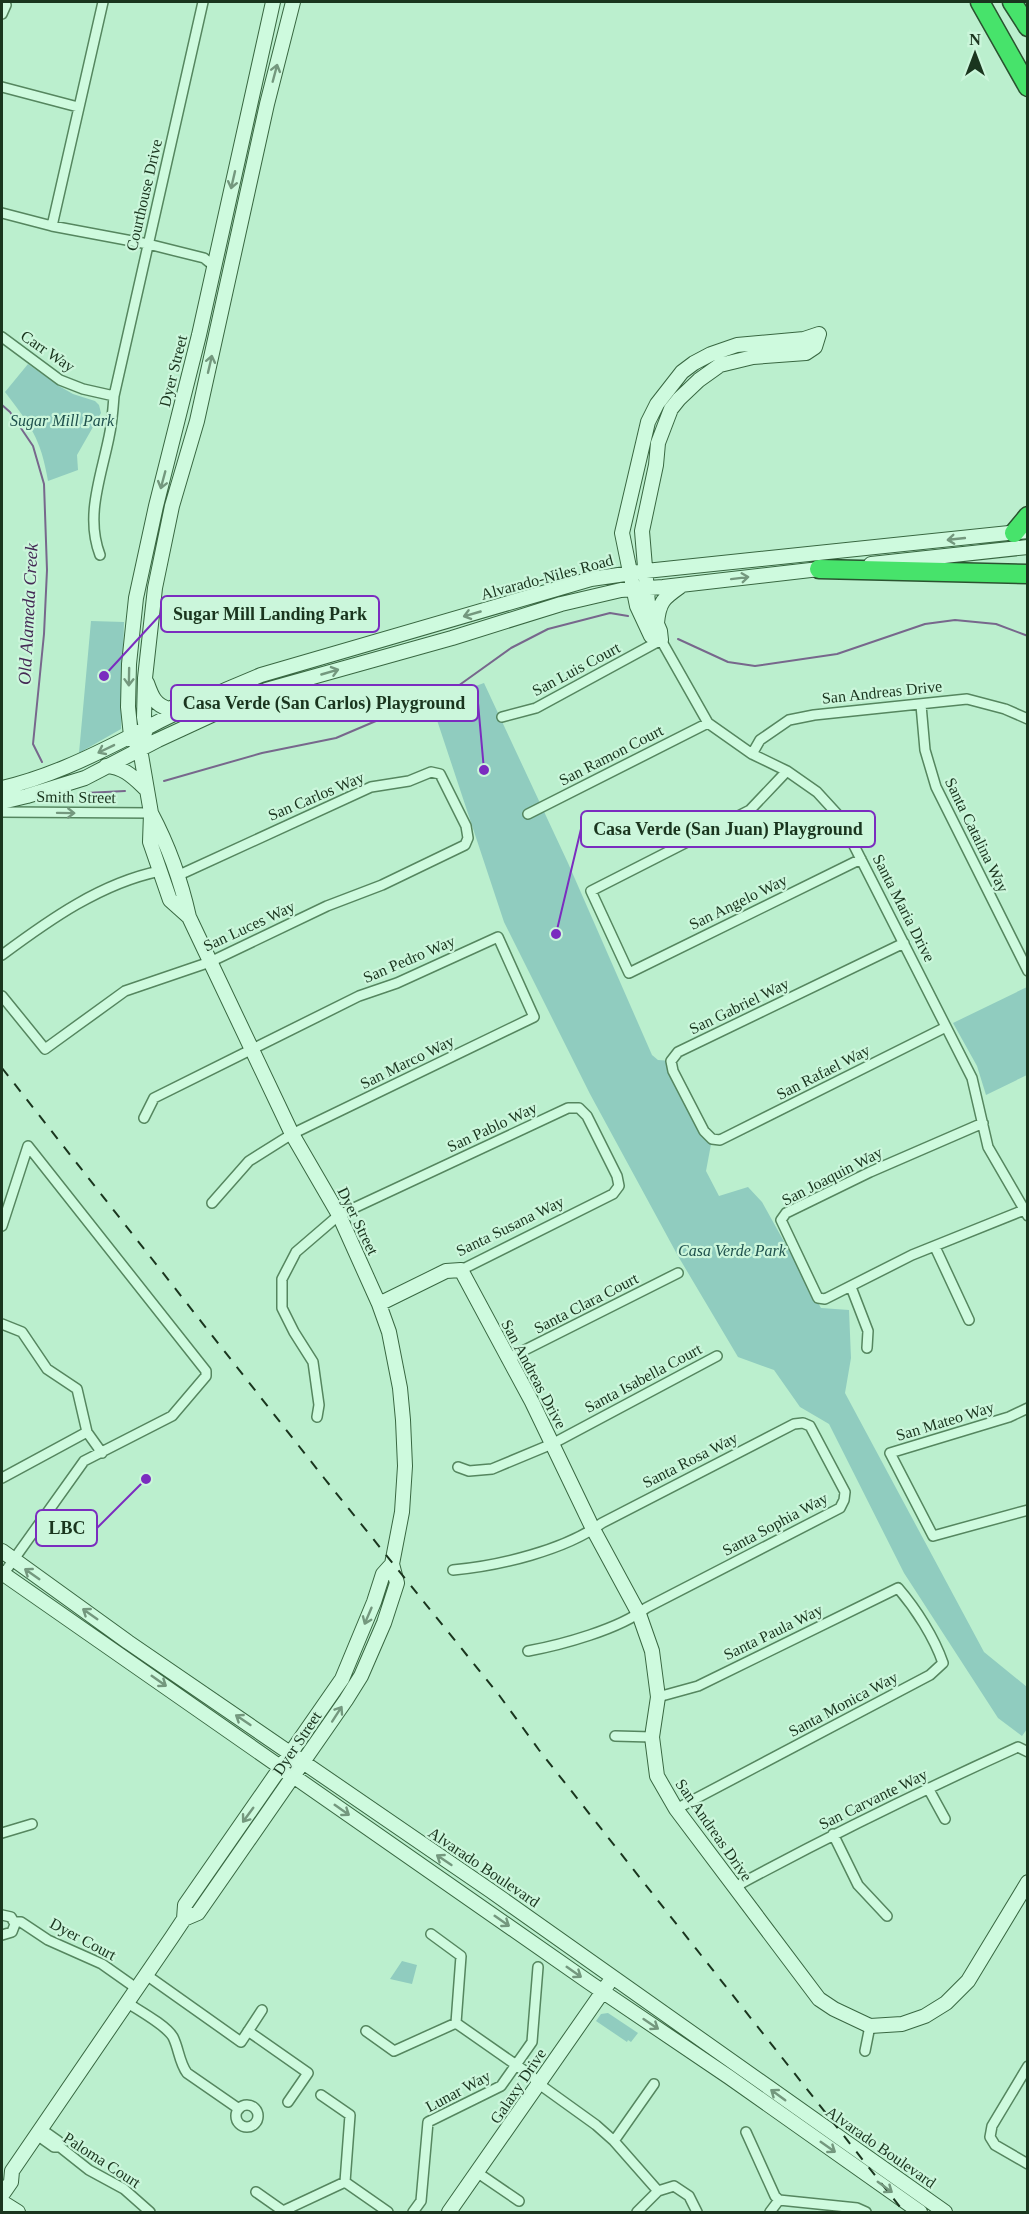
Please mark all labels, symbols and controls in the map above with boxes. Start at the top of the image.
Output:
north arrow [945,24,1005,84]
text: N [969,31,981,48]
one-way arrow [270,64,281,83]
street label: Courthouse Drive [123,137,165,253]
one-way arrow [227,170,238,189]
street label: Carr Way [17,327,78,376]
street label: Dyer Street [156,333,191,409]
one-way arrow [204,355,216,374]
park label: Sugar Mill Park [10,412,115,430]
one-way arrow [156,470,168,489]
one-way arrow [946,534,966,545]
water label: Old Alameda Creek [14,542,42,685]
street label: Alvarado-Niles Road [479,551,615,603]
one-way arrow [730,572,750,583]
callout: Sugar Mill Landing Park [161,596,379,632]
text: Sugar Mill Landing Park [173,604,367,624]
one-way arrow [463,608,482,620]
street label: San Luis Court [529,638,623,699]
one-way arrow [320,666,339,677]
one-way arrow [123,667,134,687]
street label: San Andreas Drive [821,677,943,707]
callout: Casa Verde (San Carlos) Playground [171,685,478,721]
text: Casa Verde (San Carlos) Playground [183,693,465,714]
street label: San Ramon Court [556,721,666,789]
one-way arrow [97,743,115,755]
street label: San Carlos Way [266,768,367,825]
street label: Santa Catalina Way [941,775,1012,896]
street label: Smith Street [36,788,116,806]
one-way arrow [56,807,76,819]
callout: Casa Verde (San Juan) Playground [581,811,875,847]
text: Casa Verde (San Juan) Playground [593,819,863,840]
street label: Santa Maria Drive [870,851,938,965]
street label: San Angelo Way [686,871,790,934]
street label: San Luces Way [201,897,298,955]
street label: San Pedro Way [361,932,458,987]
street label: San Gabriel Way [686,975,792,1038]
street label: San Marco Way [357,1032,457,1093]
street label: San Rafael Way [774,1041,873,1104]
street label: San Pablo Way [444,1099,540,1156]
street label: San Joaquin Way [779,1143,885,1210]
street label: Dyer Street [333,1184,382,1259]
street label: Santa Susana Way [453,1193,567,1260]
park label: Casa Verde Park [678,1242,787,1259]
street label: Santa Clara Court [531,1269,641,1337]
street label: San Andreas Drive [498,1317,570,1431]
street label: Santa Isabella Court [582,1340,705,1416]
street label: San Mateo Way [894,1398,996,1445]
street label: Santa Rosa Way [640,1429,741,1492]
street label: Santa Sophia Way [720,1489,831,1560]
callout: LBC [36,1510,97,1546]
text: LBC [48,1518,86,1538]
one-way arrow [25,1568,41,1580]
street label: Santa Paula Way [721,1601,826,1664]
one-way arrow [362,1607,373,1625]
one-way arrow [82,1608,98,1621]
street label: Santa Monica Way [786,1668,901,1741]
one-way arrow [150,1675,166,1687]
one-way arrow [331,1706,343,1722]
street label: Dyer Street [269,1707,326,1779]
one-way arrow [236,1714,252,1726]
street label: San Carvante Way [816,1765,930,1833]
street label: San Andreas Drive [672,1776,756,1884]
one-way arrow [333,1804,350,1816]
one-way arrow [241,1807,254,1823]
street label: Alvarado Boulevard [425,1824,543,1910]
one-way arrow [436,1854,453,1866]
street label: Dyer Court [47,1914,119,1965]
one-way arrow [494,1915,510,1927]
one-way arrow [566,1966,582,1978]
one-way arrow [642,2018,659,2030]
street label: Galaxy Drive [487,2045,550,2127]
street label: Lunar Way [423,2067,494,2116]
one-way arrow [771,2088,787,2101]
street label: Alvarado Boulevard [823,2103,939,2191]
street label: Paloma Court [60,2129,144,2192]
one-way arrow [820,2141,836,2153]
one-way arrow [876,2181,892,2193]

